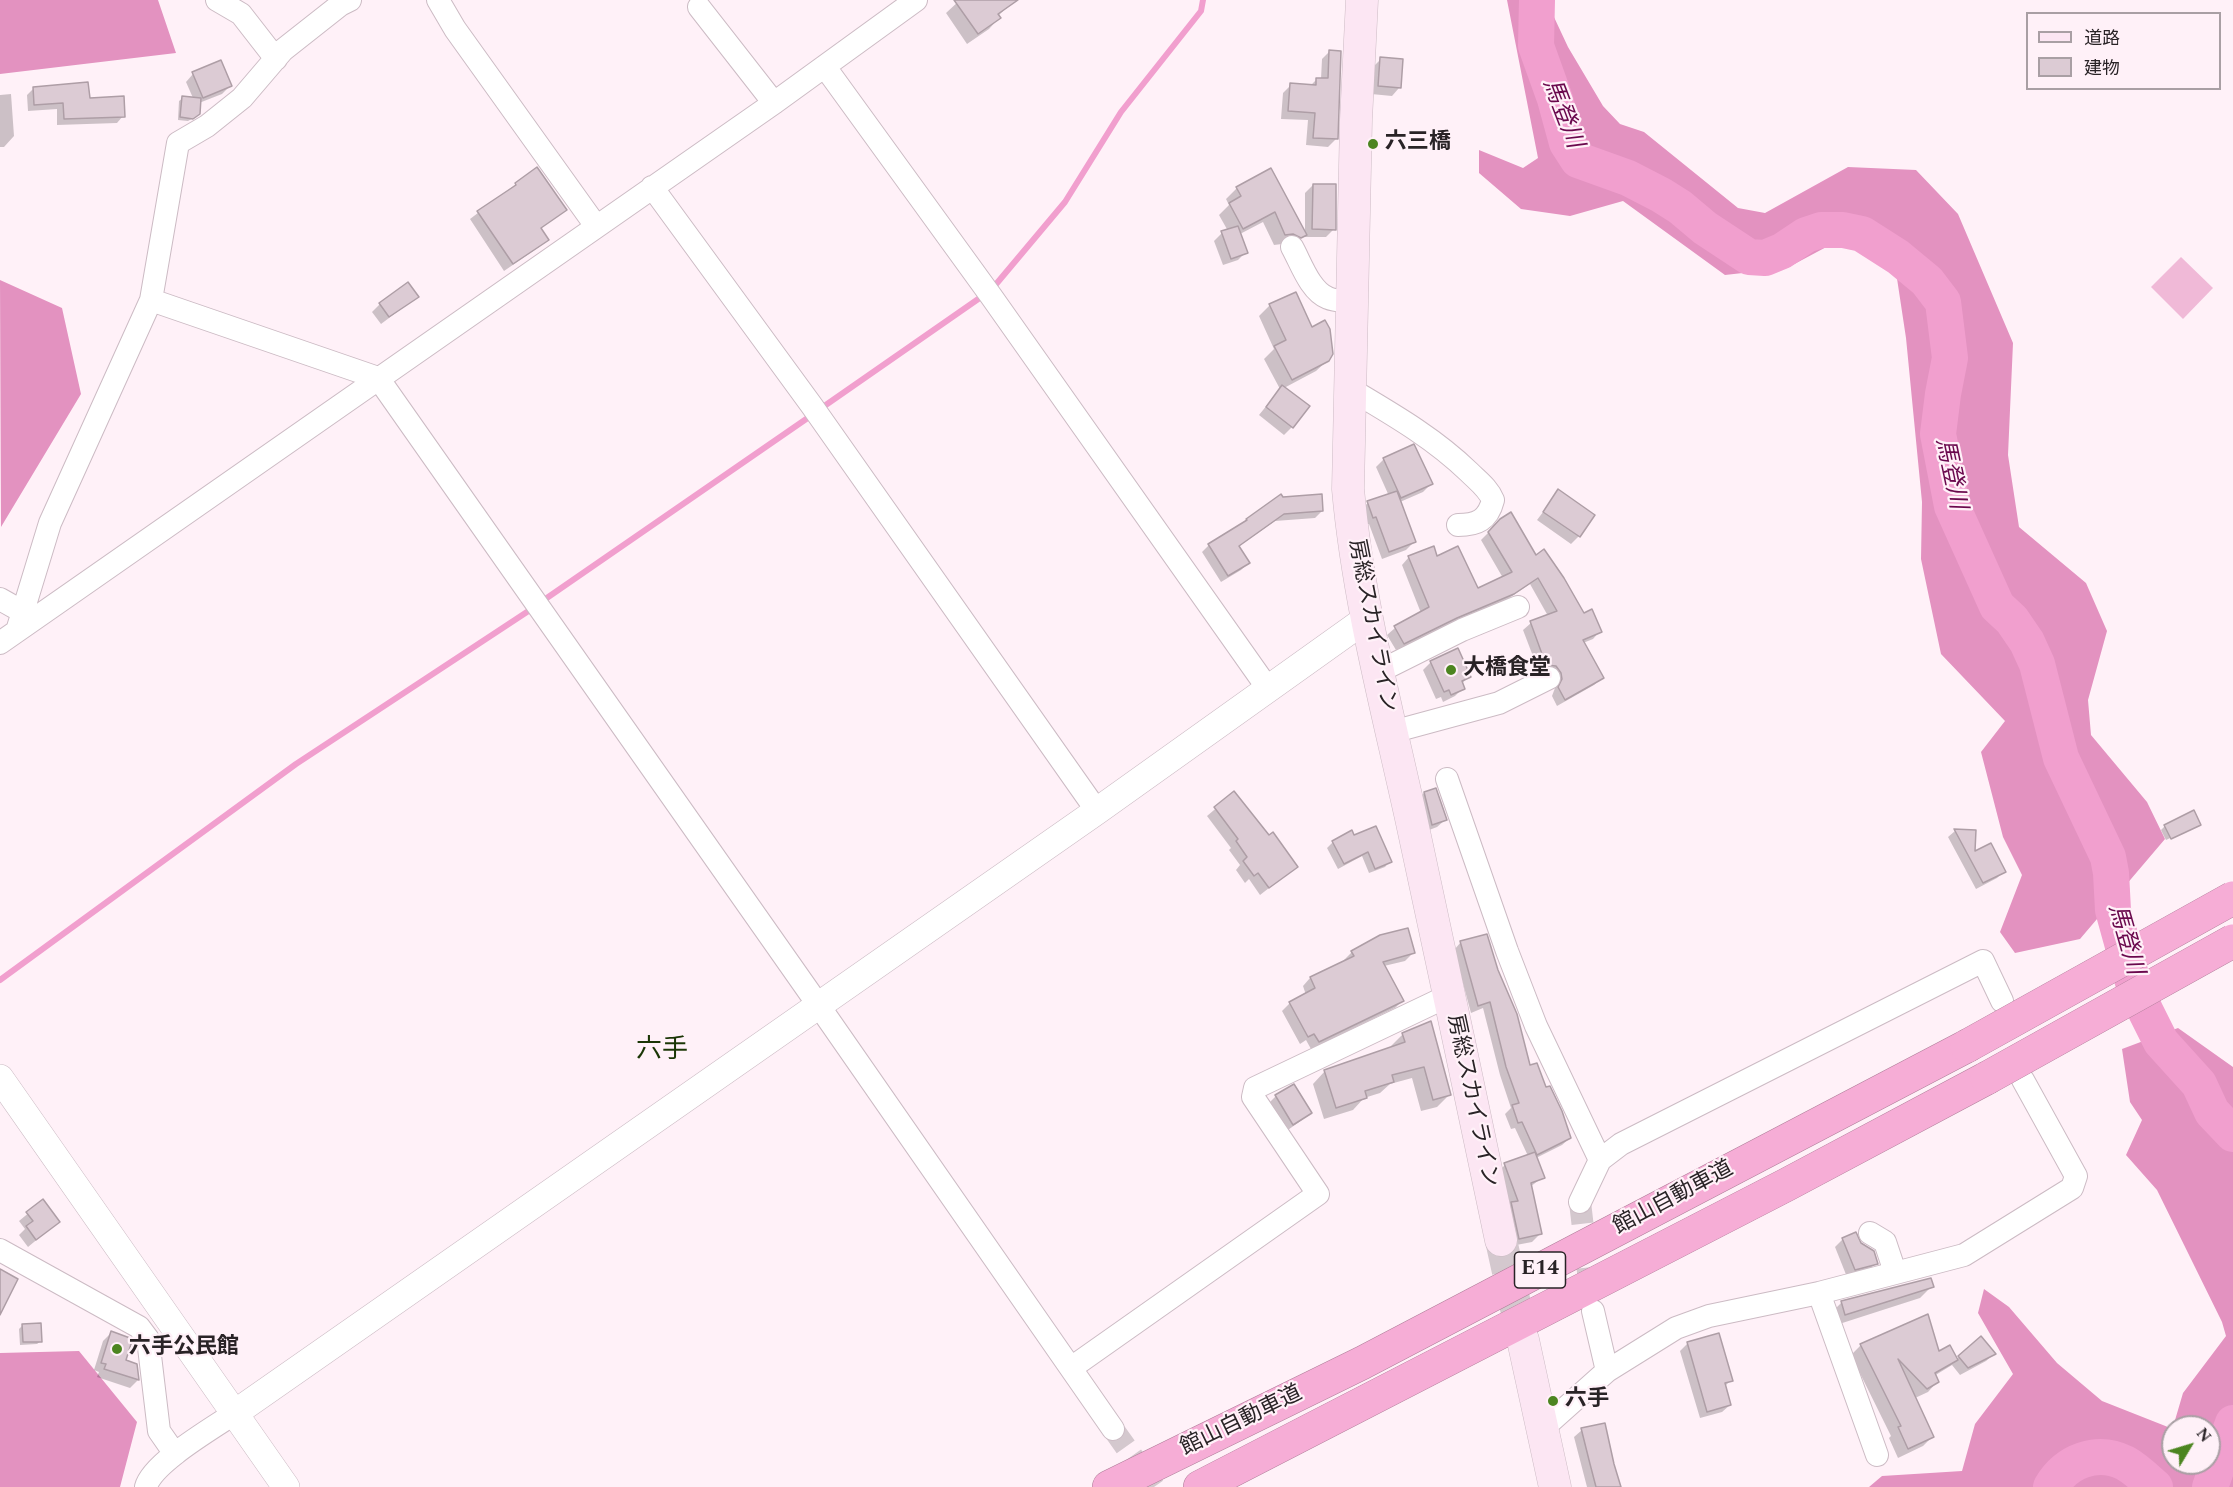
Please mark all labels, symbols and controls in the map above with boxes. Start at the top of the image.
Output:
legend [2026,12,2221,90]
text: 道路 [2084,25,2120,52]
text: 建物 [2084,55,2120,82]
water label: 馬登川 [1535,75,1587,153]
place label: 六三橋 [1385,131,1451,157]
marker: 六三橋 [1366,137,1380,151]
water label: 馬登川 [1927,436,1971,512]
street label: 房総スカイライン [1341,537,1401,715]
place label: 大橋食堂 [1463,657,1551,683]
marker: 大橋食堂 [1444,663,1458,677]
water label: 馬登川 [2100,901,2148,979]
street label: 房総スカイライン [1440,1012,1502,1190]
district label: 六手 [636,1036,688,1068]
street label: 館山自動車道 [1610,1156,1738,1242]
road number: E14 [1514,1252,1566,1288]
place label: 六手公民館 [129,1336,239,1362]
marker: 六手公民館 [110,1342,124,1356]
street label: 館山自動車道 [1177,1381,1307,1463]
place label: 六手 [1565,1388,1609,1414]
marker: 六手 [1546,1394,1560,1408]
north arrow [2161,1415,2221,1475]
text: N [2190,1423,2217,1448]

